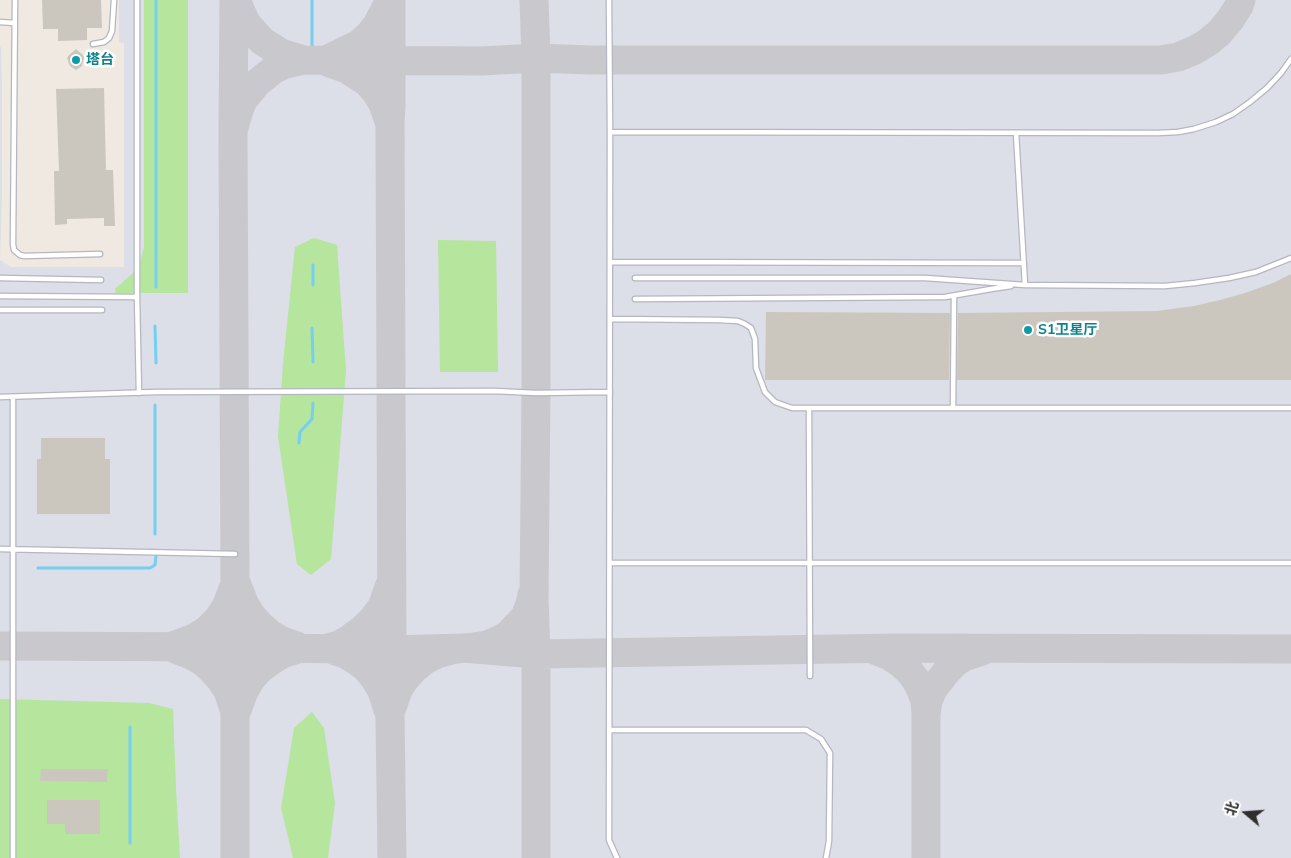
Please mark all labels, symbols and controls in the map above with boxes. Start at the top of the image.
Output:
place label: 塔台 [86,52,114,68]
marker: 塔台 [70,54,82,66]
place label: S1卫星厅 [1038,322,1097,338]
marker: S1卫星厅 [1022,324,1034,336]
north arrow [1221,788,1271,838]
text: 北 [1221,799,1242,818]

